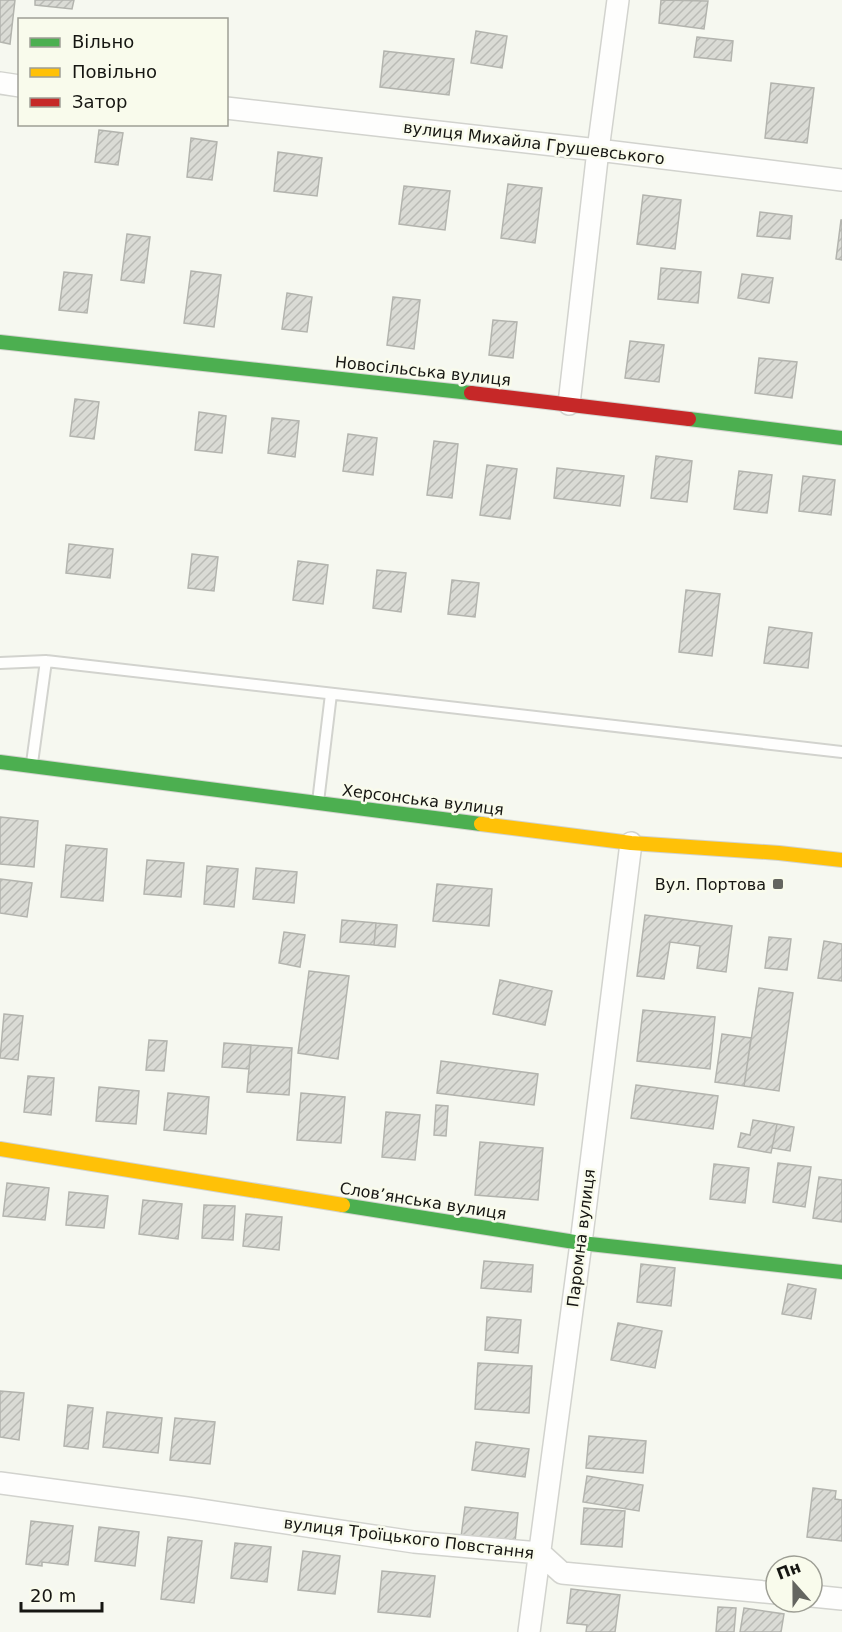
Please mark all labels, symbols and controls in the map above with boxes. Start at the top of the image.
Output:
legend [18,18,228,126]
text: Вільно [72,31,134,52]
text: Повільно [72,61,157,82]
text: Затор [72,91,128,112]
street label: вулиця Михайла Грушевського [402,118,666,168]
street label: Новосільська вулиця [334,352,512,390]
street label: Херсонська вулиця [341,781,505,819]
place label: Вул. Портова [655,875,766,894]
marker: Вул. Портова [771,877,785,891]
street label: Паромна вулиця [563,1168,599,1308]
street label: Словʼянська вулиця [338,1178,508,1224]
street label: вулиця Троїцького Повстання [283,1513,535,1563]
north arrow [764,1554,824,1614]
text: Пн [774,1557,804,1584]
scale bar [21,1575,102,1613]
text: 20 m [30,1585,76,1606]

